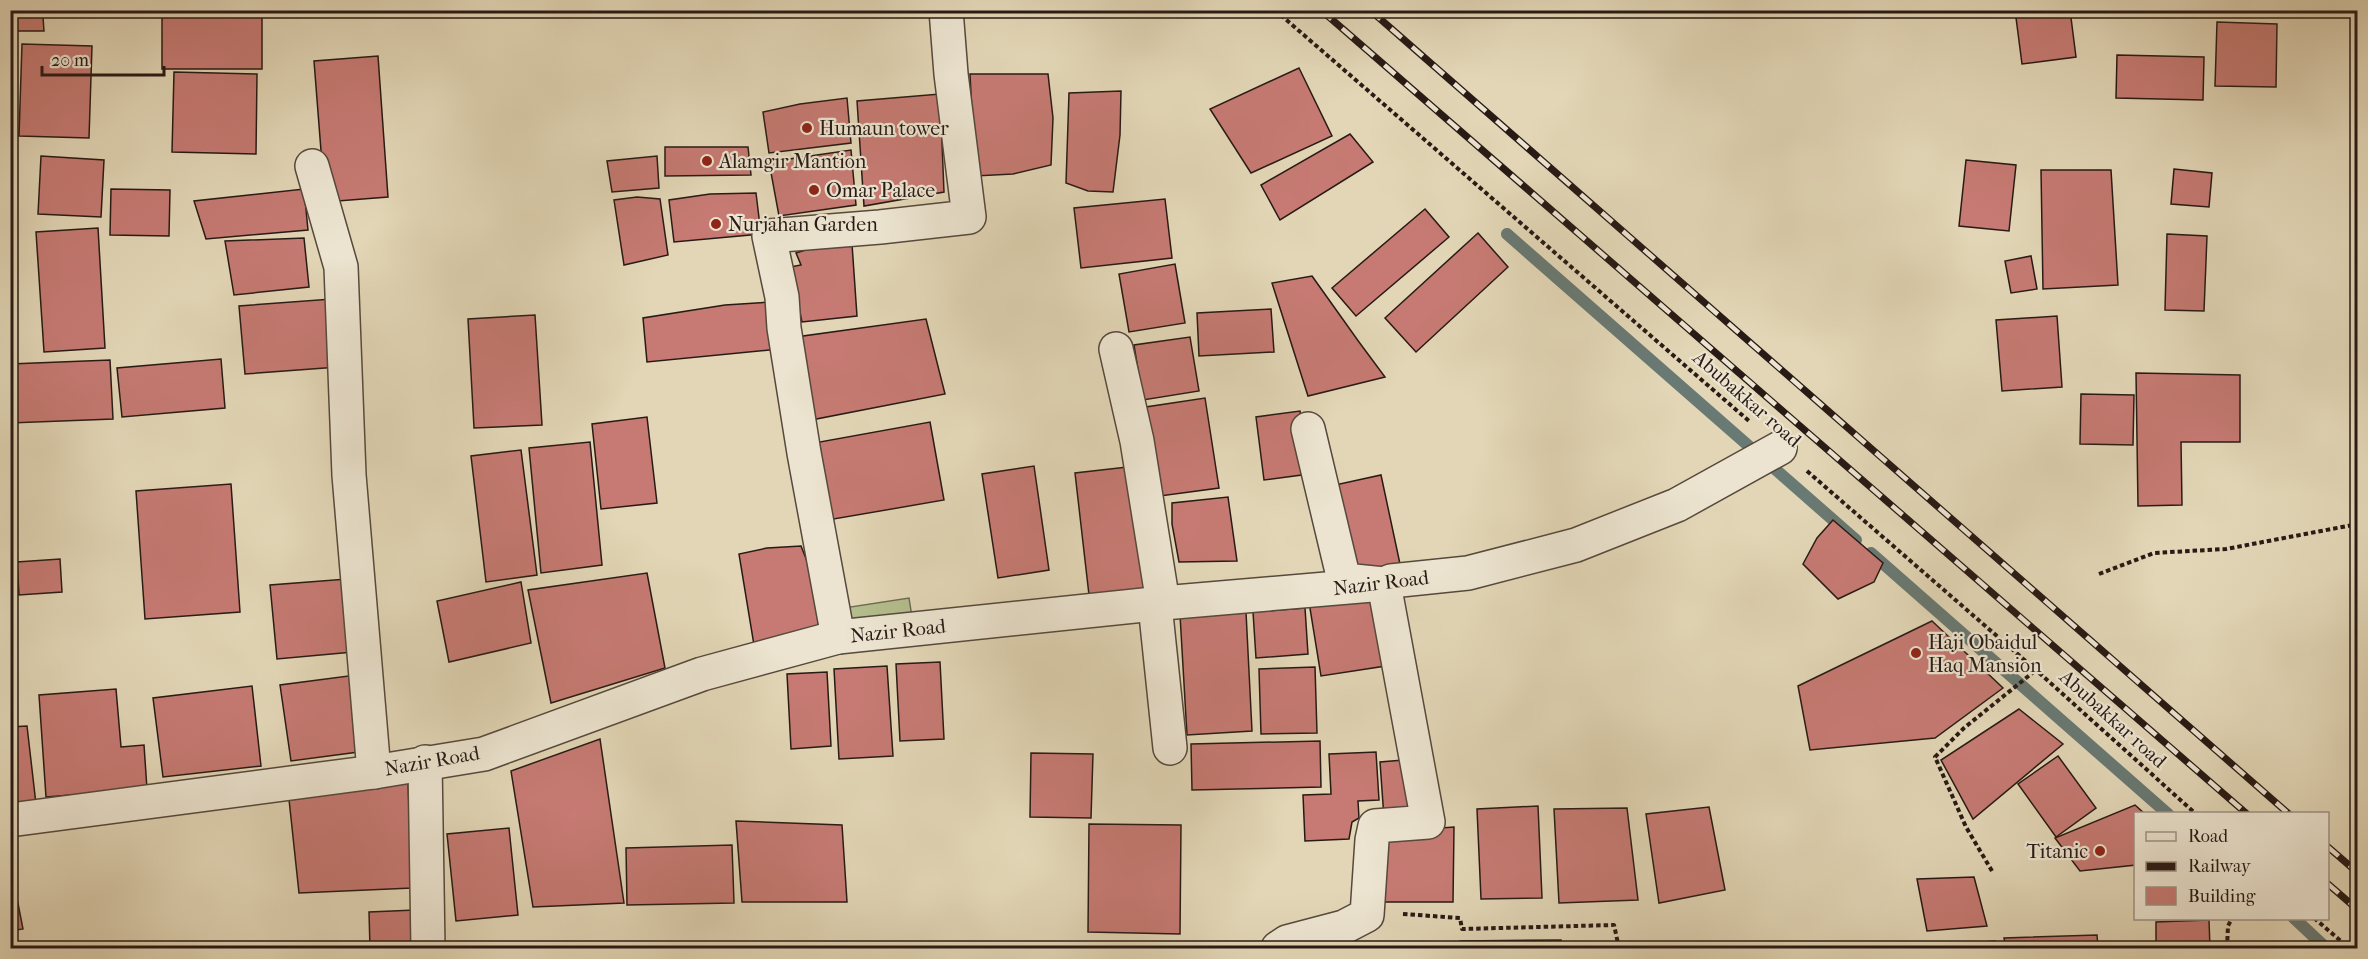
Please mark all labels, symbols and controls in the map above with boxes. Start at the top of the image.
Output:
scale bar [42,39,164,77]
text: 20 m [51,50,89,71]
place label: Humaun tower [819,117,949,140]
marker: Humaun tower [800,121,814,135]
place label: Alamgir Mantion [718,150,867,173]
marker: Alamgir Mantion [700,154,714,168]
place label: Omar Palace [826,179,935,202]
marker: Omar Palace [807,183,821,197]
place label: Nurjahan Garden [728,213,878,236]
marker: Nurjahan Garden [709,217,723,231]
street label: Abubakkar road [1688,345,1807,453]
street label: Nazir Road [1332,566,1431,600]
street label: Nazir Road [849,614,948,647]
place label: Haji Obaidul Haq Mansion [1928,631,2042,677]
marker: Haji Obaidul Haq Mansion [1909,646,1923,660]
street label: Abubakkar road [2054,664,2172,774]
street label: Nazir Road [383,741,482,781]
legend [2134,812,2329,920]
text: Road [2188,826,2228,847]
place label: Titanic [2027,840,2088,863]
marker: Titanic [2093,844,2107,858]
text: Railway [2188,856,2252,877]
text: Building [2188,886,2256,907]

